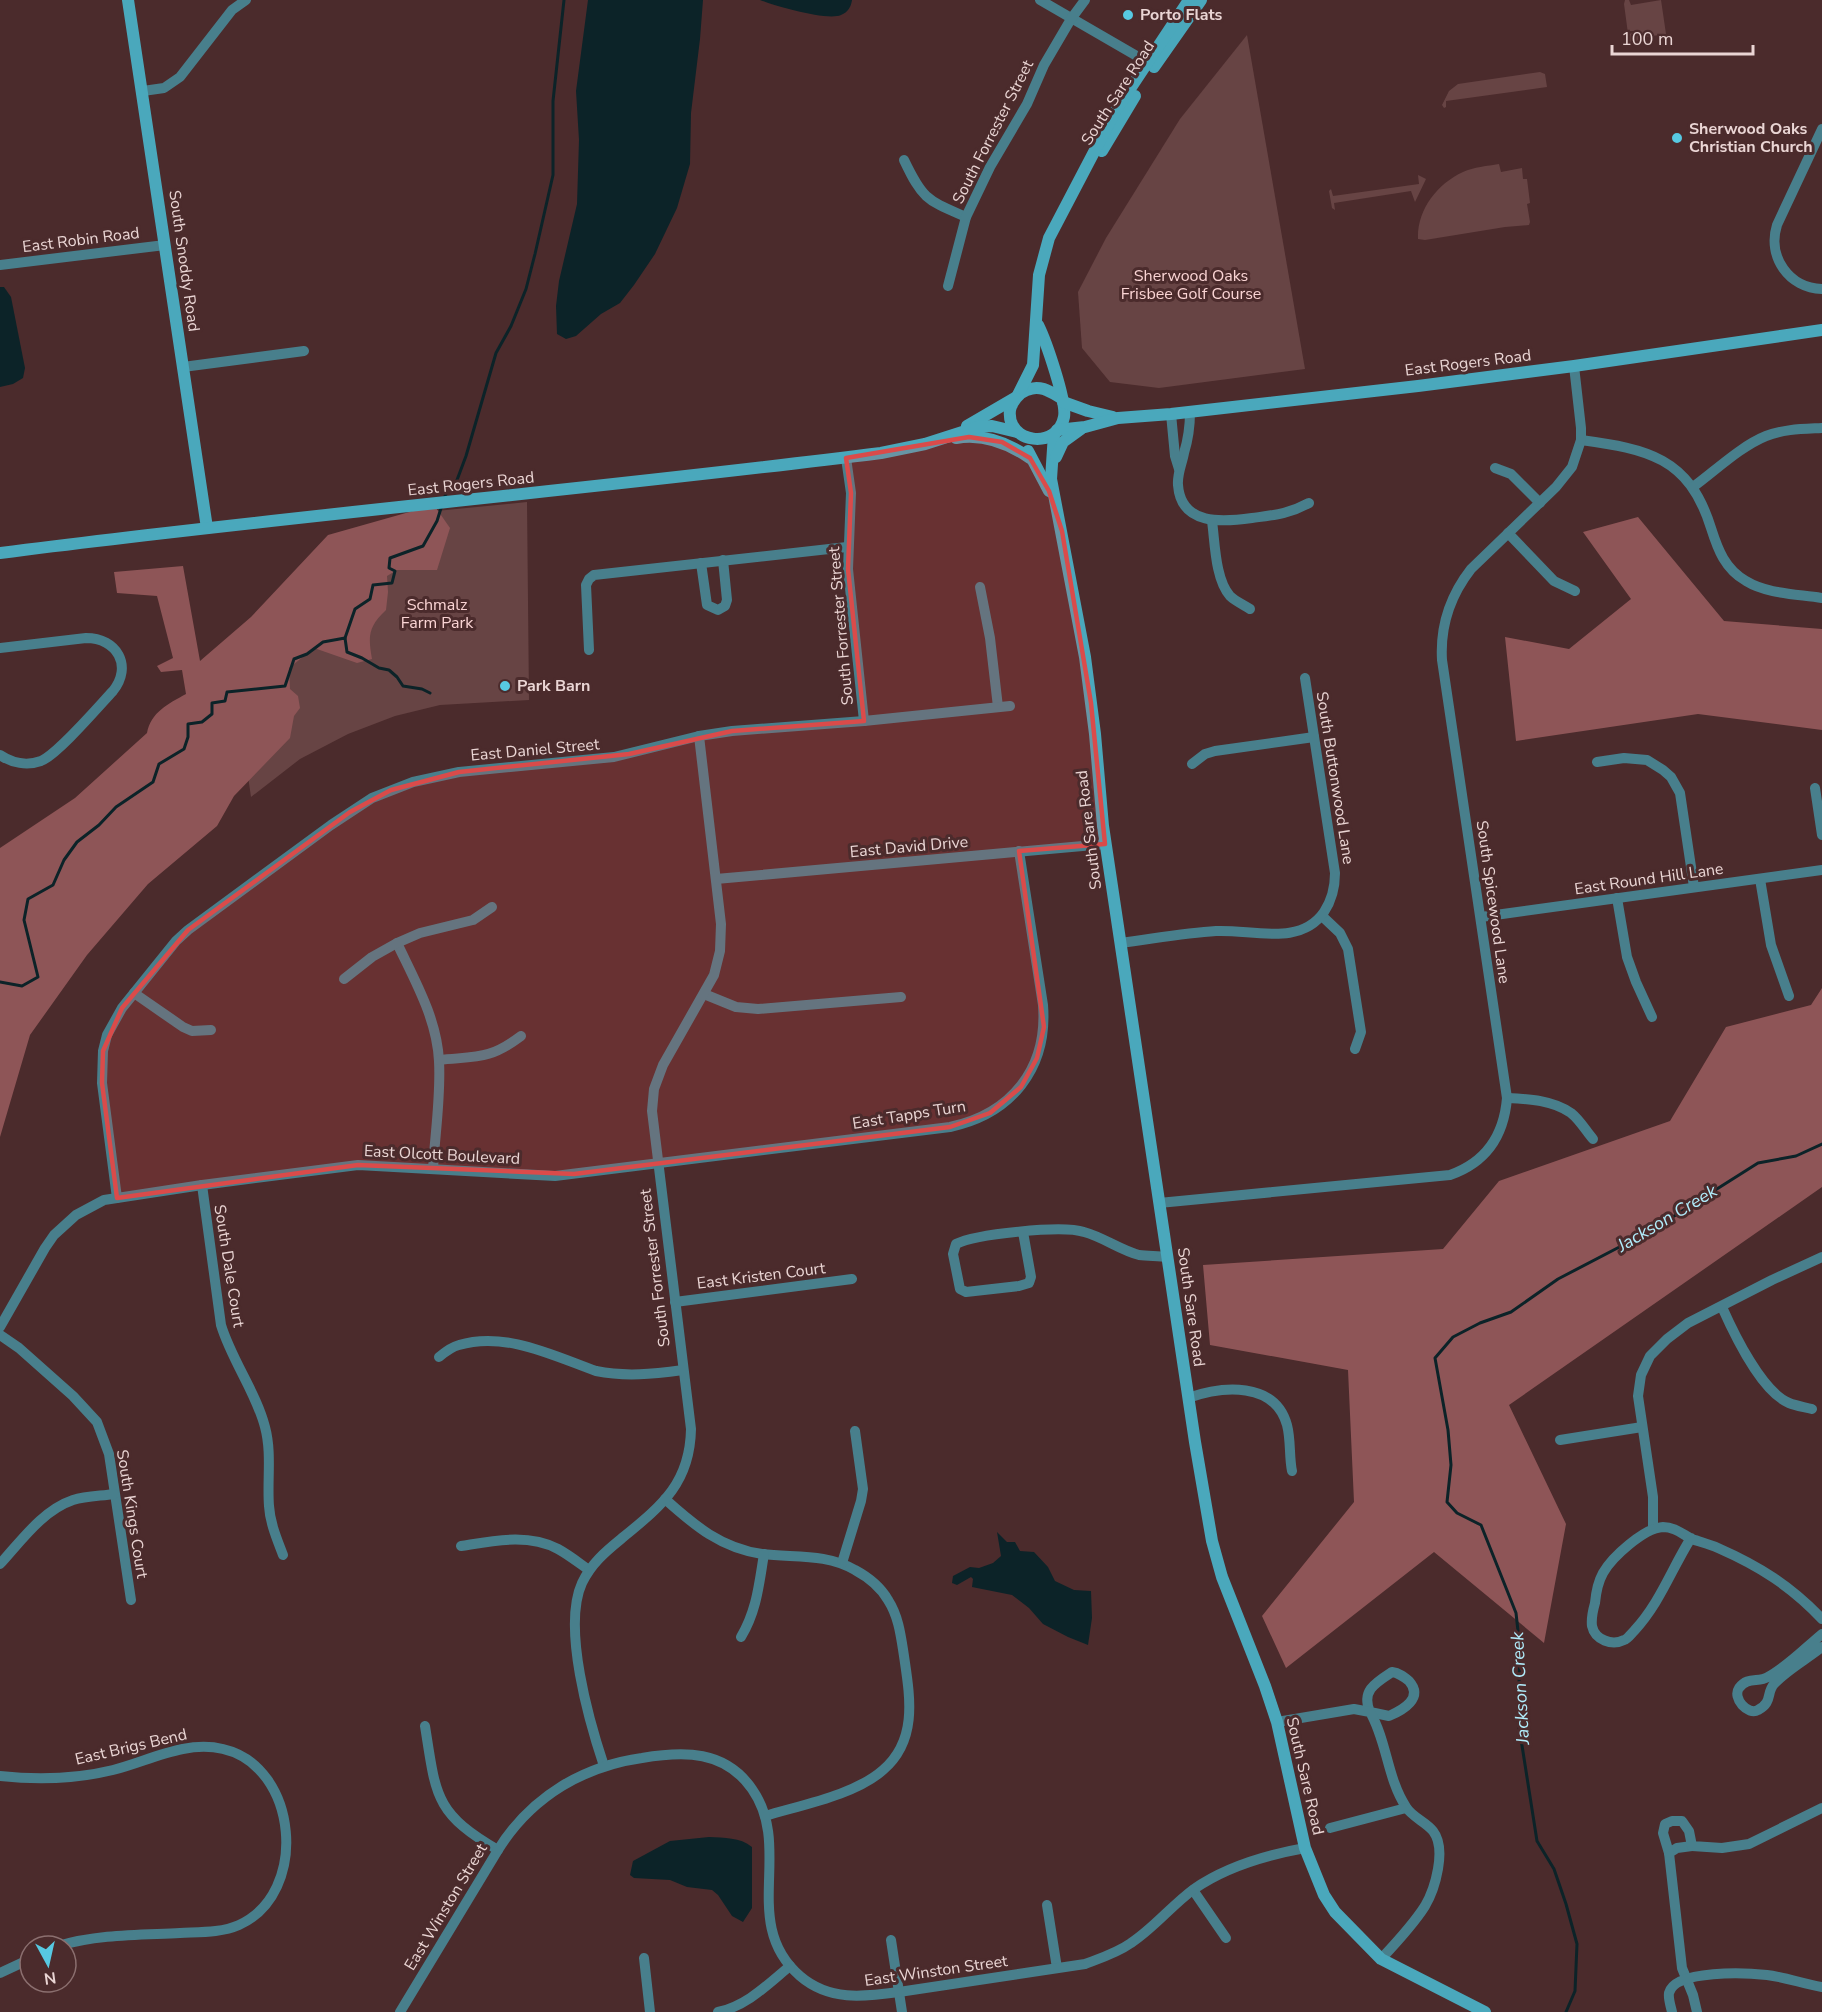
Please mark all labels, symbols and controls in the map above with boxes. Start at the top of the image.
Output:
place label: Porto Flats [1140,4,1223,26]
marker: Porto Flats [1121,8,1135,22]
scale bar [1612,18,1753,56]
text: 100 m [1621,27,1673,51]
street label: South Sare Road [1076,37,1160,149]
street label: South Forrester Street [947,56,1039,208]
place label: Sherwood Oaks Christian Church [1689,118,1813,158]
marker: Sherwood Oaks Christian Church [1670,131,1684,145]
street label: South Snoddy Road [163,189,205,333]
street label: East Robin Road [21,222,141,258]
park label: Sherwood Oaks Frisbee Golf Course [1121,265,1261,305]
street label: East Rogers Road [1404,344,1532,382]
street label: East Rogers Road [407,466,535,502]
street label: South Forrester Street [823,546,859,706]
park label: Schmalz Farm Park [401,594,474,634]
place label: Park Barn [517,675,590,697]
marker: Park Barn [498,679,512,693]
street label: South Buttonwood Lane [1310,690,1360,866]
street label: East Daniel Street [470,733,601,767]
street label: South Sare Road [1071,769,1107,891]
street label: South Spicewood Lane [1471,819,1515,985]
street label: East David Drive [849,831,969,863]
street label: East Round Hill Lane [1573,858,1725,900]
street label: East Tapps Turn [851,1095,967,1135]
street label: East Olcott Boulevard [363,1140,521,1170]
water label: Jackson Creek [1612,1178,1722,1258]
street label: South Forrester Street [634,1187,676,1348]
street label: South Dale Court [208,1203,250,1329]
street label: South Sare Road [1172,1246,1210,1368]
street label: East Kristen Court [696,1257,827,1295]
street label: South Kings Court [111,1448,153,1580]
water label: Jackson Creek [1505,1630,1535,1746]
street label: South Sare Road [1281,1715,1329,1837]
street label: East Brigs Bend [73,1723,189,1771]
street label: East Winston Street [399,1839,493,1975]
north arrow [18,1934,78,1994]
street label: East Winston Street [863,1950,1009,1992]
text: N [42,1966,57,1990]

